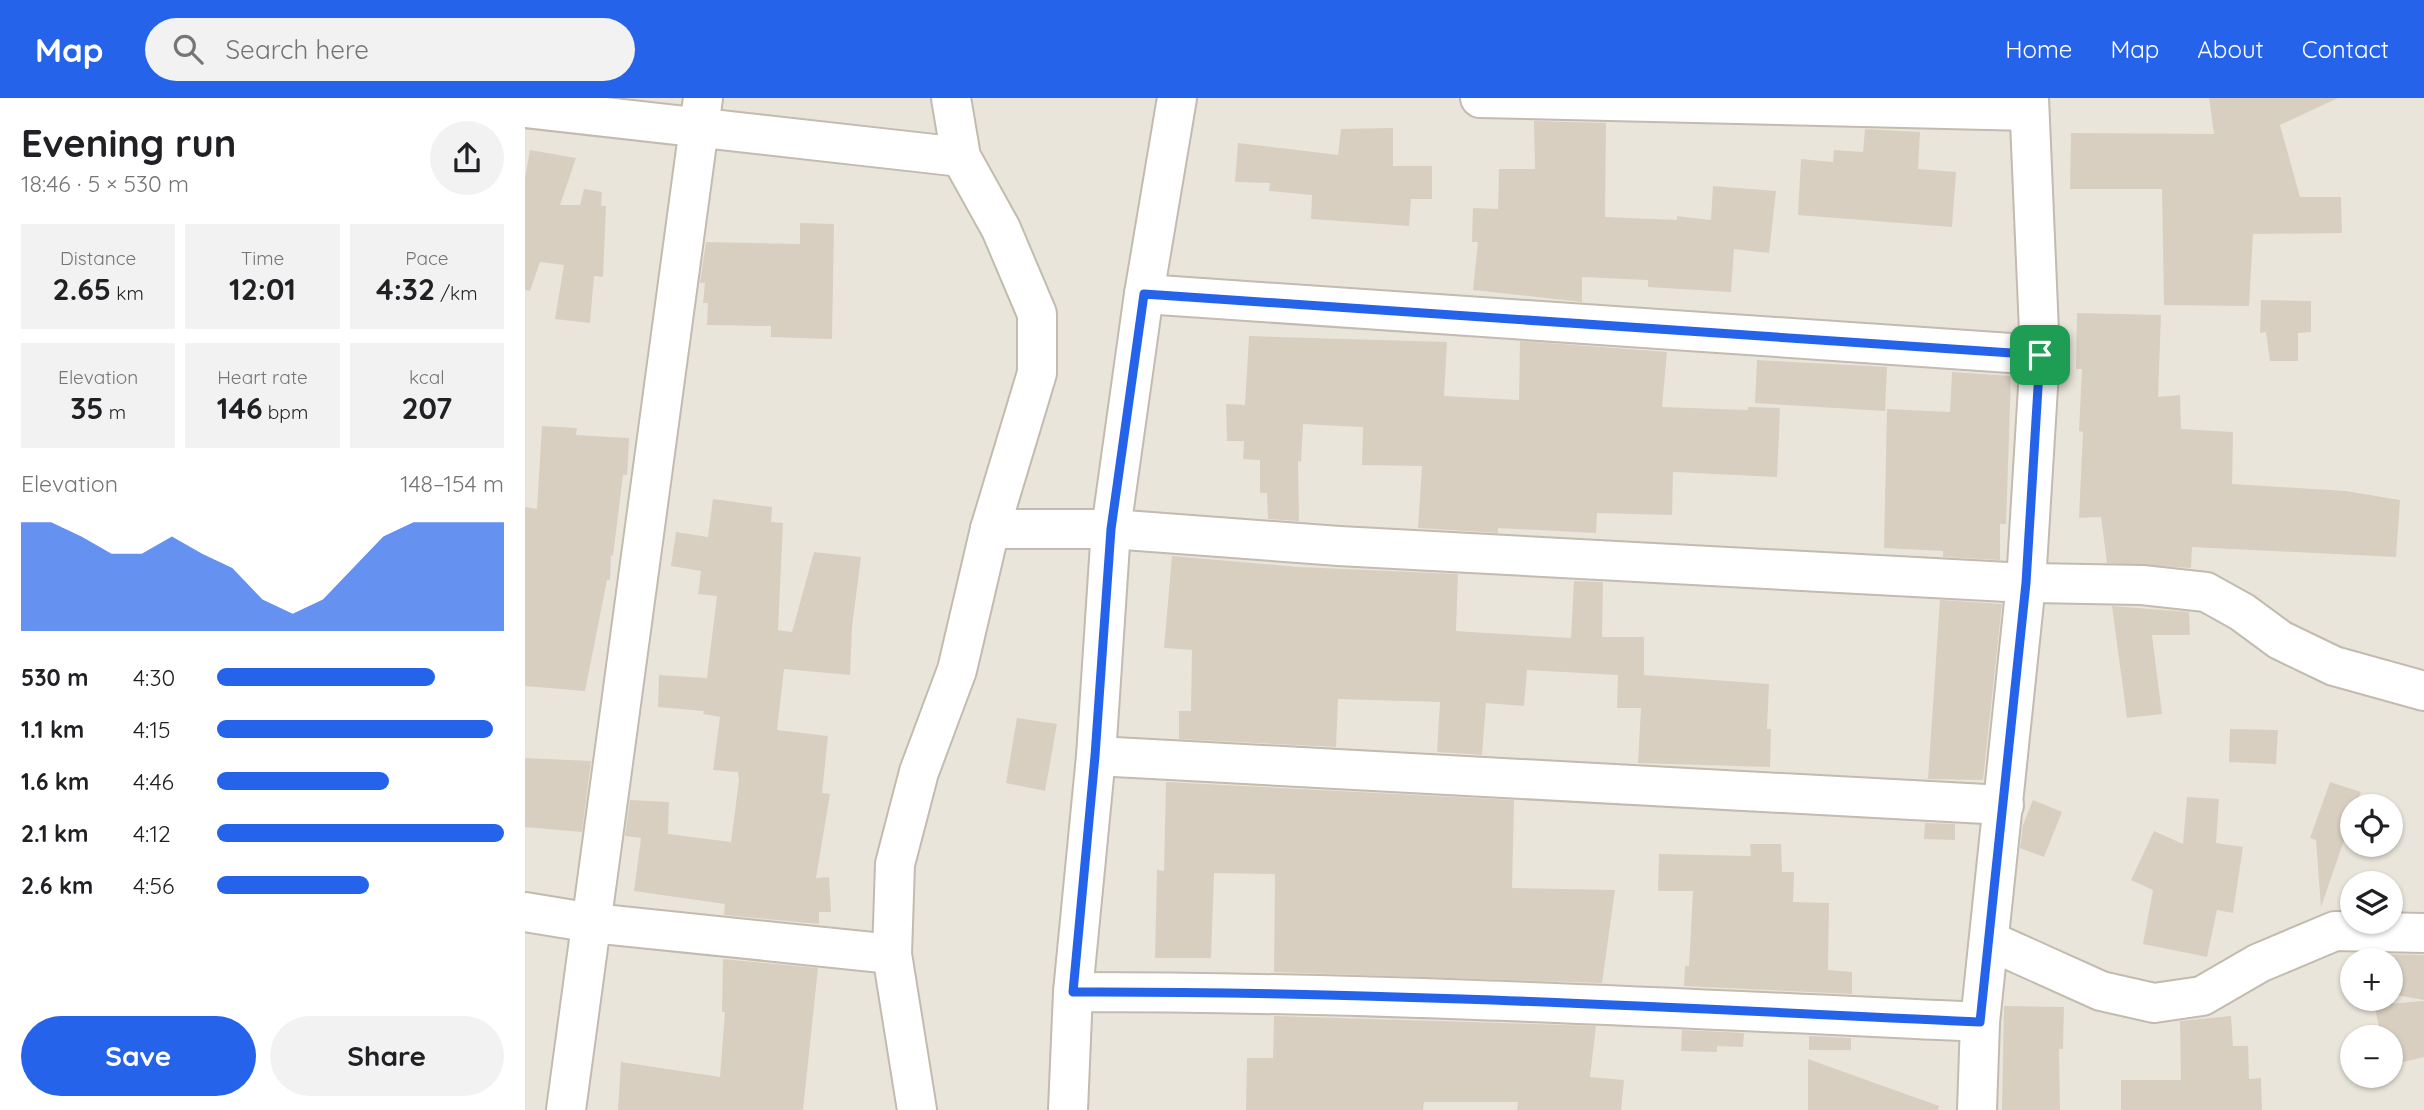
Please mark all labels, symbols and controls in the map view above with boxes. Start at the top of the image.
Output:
search box [145,18,635,81]
text: Map [35,29,103,70]
icon: search [169,30,207,68]
text: Search here [225,33,369,66]
text: Home [2005,34,2072,64]
text: Map [2110,34,2159,64]
text: About [2197,34,2264,64]
text: Contact [2302,34,2389,64]
text: Evening run [21,119,236,167]
button: share [430,121,504,195]
text: 18:46 · 5 × 530 m [21,169,189,198]
text: Distance [60,246,136,270]
text: Time [241,246,284,270]
text: Pace [405,246,448,270]
text: 2.65 [53,270,111,308]
text: 12:01 [229,270,296,308]
text: 4:32 [376,270,435,308]
text: km [111,281,144,305]
text: /km [435,281,478,305]
pin [2010,325,2070,385]
icon: arrive [2021,336,2059,374]
text: Elevation [58,365,138,389]
text: Heart rate [217,365,308,389]
text: kcal [409,365,445,389]
text: 35 [70,389,104,427]
text: 146 [217,389,263,427]
text: 207 [401,389,452,427]
text: m [104,400,126,424]
text: bpm [263,400,308,424]
text: Elevation [21,469,118,498]
text: 148–154 m [400,469,504,498]
text: 530 m [21,663,88,692]
text: 4:30 [133,663,175,692]
text: 1.1 km [21,715,84,744]
text: 4:15 [133,715,170,744]
text: 1.6 km [21,767,89,796]
text: 4:46 [133,767,174,796]
map controls [2340,794,2403,1088]
button: locate [2340,794,2403,857]
text: 2.1 km [21,819,88,848]
text: 4:12 [133,819,171,848]
text: 2.6 km [21,871,93,900]
text: 4:56 [133,871,174,900]
button: layers [2340,871,2403,934]
button: + [2340,948,2403,1011]
button: Save [21,1016,256,1096]
button: Share [270,1016,504,1096]
button: − [2340,1025,2403,1088]

